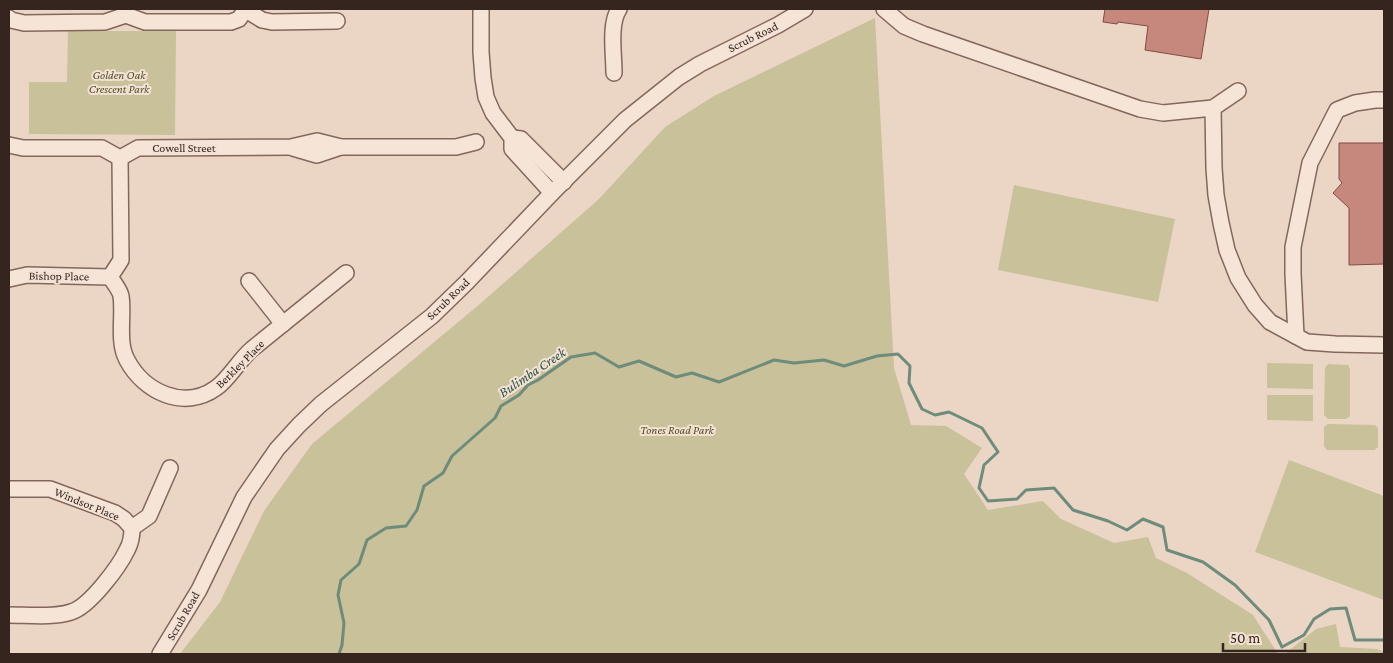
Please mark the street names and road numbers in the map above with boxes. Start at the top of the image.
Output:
street label: Scrub Road [726,19,781,55]
street label: Cowell Street [152,141,217,155]
street label: Bishop Place [29,268,89,284]
street label: Scrub Road [424,275,473,323]
street label: Berkley Place [213,337,267,391]
street label: Windsor Place [52,485,122,523]
street label: Scrub Road [163,589,203,643]

